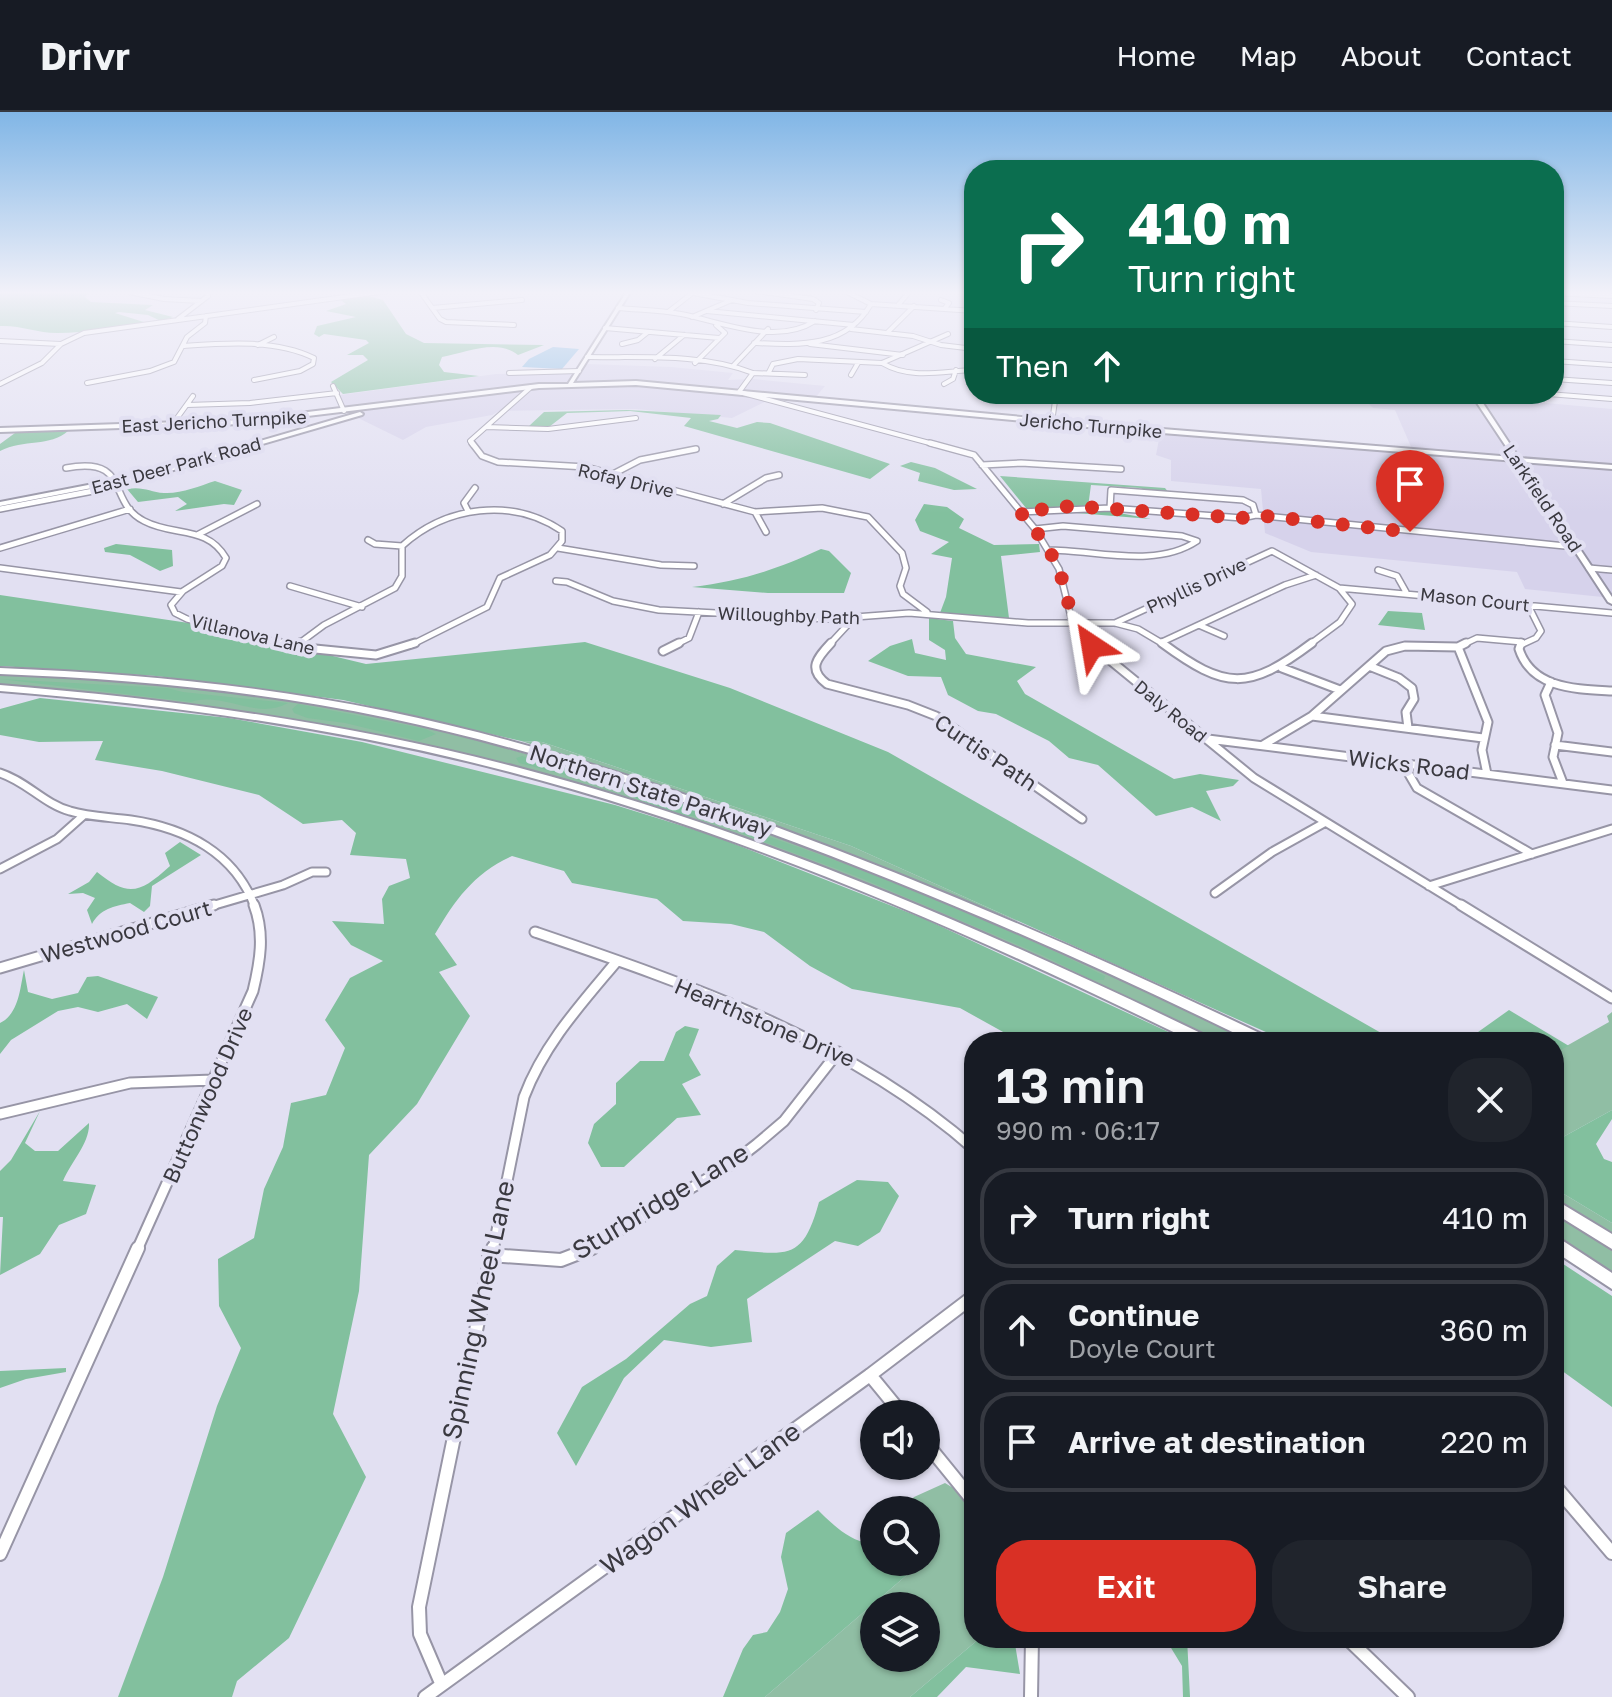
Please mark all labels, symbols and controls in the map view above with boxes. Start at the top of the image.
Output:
text: Drivr [40,33,130,78]
text: Home [1117,39,1196,72]
text: Map [1240,39,1297,72]
text: About [1341,39,1422,72]
text: Contact [1466,39,1572,72]
text: 410 m [1128,189,1291,256]
icon: right [996,192,1100,296]
text: Turn right [1128,257,1296,300]
icon: ahead [1085,344,1129,388]
text: Then [996,348,1069,384]
street label: East Jericho Turnpike [121,405,307,437]
street label: Jericho Turnpike [1019,408,1163,442]
street label: East Deer Park Road [89,432,263,498]
street label: Larkfield Road [1499,440,1587,556]
pin [1376,450,1444,532]
street label: Rofay Drive [576,458,676,502]
icon: arrive [1388,462,1432,506]
street label: Phyllis Drive [1143,552,1249,618]
street label: Mason Court [1419,582,1531,616]
street label: Willoughby Path [717,602,861,628]
position arrow [1050,604,1134,688]
street label: Villanova Lane [189,609,317,659]
street label: Daly Road [1130,675,1212,747]
street label: Curtis Path [930,708,1042,796]
street label: Northern State Parkway [527,738,775,842]
street label: Wicks Road [1347,743,1471,785]
street label: Westwood Court [38,894,214,968]
street label: Hearthstone Drive [671,972,859,1072]
street label: Buttonwood Drive [156,1003,258,1187]
text: 13 min [996,1056,1145,1114]
button: close [1448,1058,1532,1142]
text: 990 m · 06:17 [996,1115,1160,1146]
street label: Sturbridge Lane [566,1136,754,1266]
street label: Spinning Wheel Lane [435,1178,521,1442]
icon: right [1000,1196,1044,1240]
text: Turn right [1068,1200,1210,1236]
text: 410 m [1443,1200,1528,1236]
text: Continue [1068,1297,1199,1333]
icon: ahead [1000,1308,1044,1352]
text: 360 m [1440,1312,1528,1348]
text: Doyle Court [1068,1333,1216,1364]
map controls [860,1400,940,1672]
button: sound [860,1400,940,1480]
street label: Wagon Wheel Lane [594,1415,806,1581]
icon: arrive [1000,1420,1044,1464]
text: Arrive at destination [1068,1424,1365,1460]
text: 220 m [1441,1424,1528,1460]
button: search [860,1496,940,1576]
button: Exit [996,1540,1256,1632]
button: Share [1272,1540,1532,1632]
button: layers [860,1592,940,1672]

